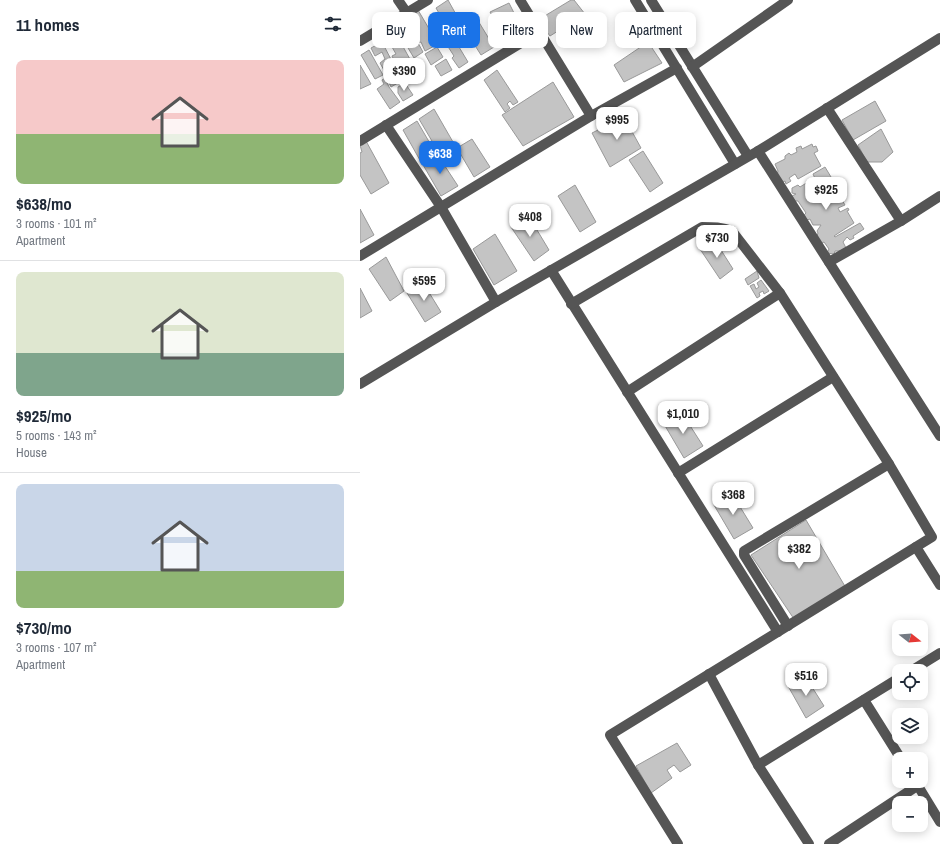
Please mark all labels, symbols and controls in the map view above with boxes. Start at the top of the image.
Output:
chip: Buy [372,12,420,48]
chip: Rent [428,12,480,48]
chip: Filters [488,12,548,48]
chip: New [556,12,607,48]
chip: Apartment [615,12,696,48]
text: 11 homes [16,13,80,36]
icon: filters [322,13,344,35]
pin: $390 [380,58,428,92]
text: $390 [392,62,416,79]
icon: home [144,86,216,158]
pin: $995 [593,107,641,141]
text: $995 [605,111,629,128]
pin: $638 [416,141,464,175]
text: $638 [428,145,452,162]
pin: $925 [802,177,850,211]
text: $925 [814,181,838,198]
text: $638/mo [16,192,72,215]
pin: $408 [506,204,554,238]
text: $408 [518,208,542,225]
text: 3 rooms · 101 m² [16,215,97,232]
pin: $730 [693,225,741,259]
text: $730 [705,229,729,246]
text: Apartment [16,232,65,249]
pin: $595 [400,268,448,302]
text: $595 [412,272,436,289]
icon: home [144,298,216,370]
pin: $1,010 [650,401,716,435]
text: $925/mo [16,404,72,427]
text: $1,010 [667,405,699,422]
text: 5 rooms · 143 m² [16,427,97,444]
text: House [16,444,47,461]
pin: $368 [709,482,757,516]
text: $368 [721,486,745,503]
icon: home [144,510,216,582]
pin: $382 [775,536,823,570]
text: $382 [787,540,811,557]
text: $730/mo [16,616,72,639]
north arrow [892,620,928,656]
map controls [892,620,928,832]
text: 3 rooms · 107 m² [16,639,97,656]
text: Apartment [16,656,65,673]
pin: $516 [782,663,830,697]
button: locate [892,664,928,700]
text: $516 [794,667,818,684]
button: layers [892,708,928,744]
button: + [892,752,928,788]
button: − [892,796,928,832]

